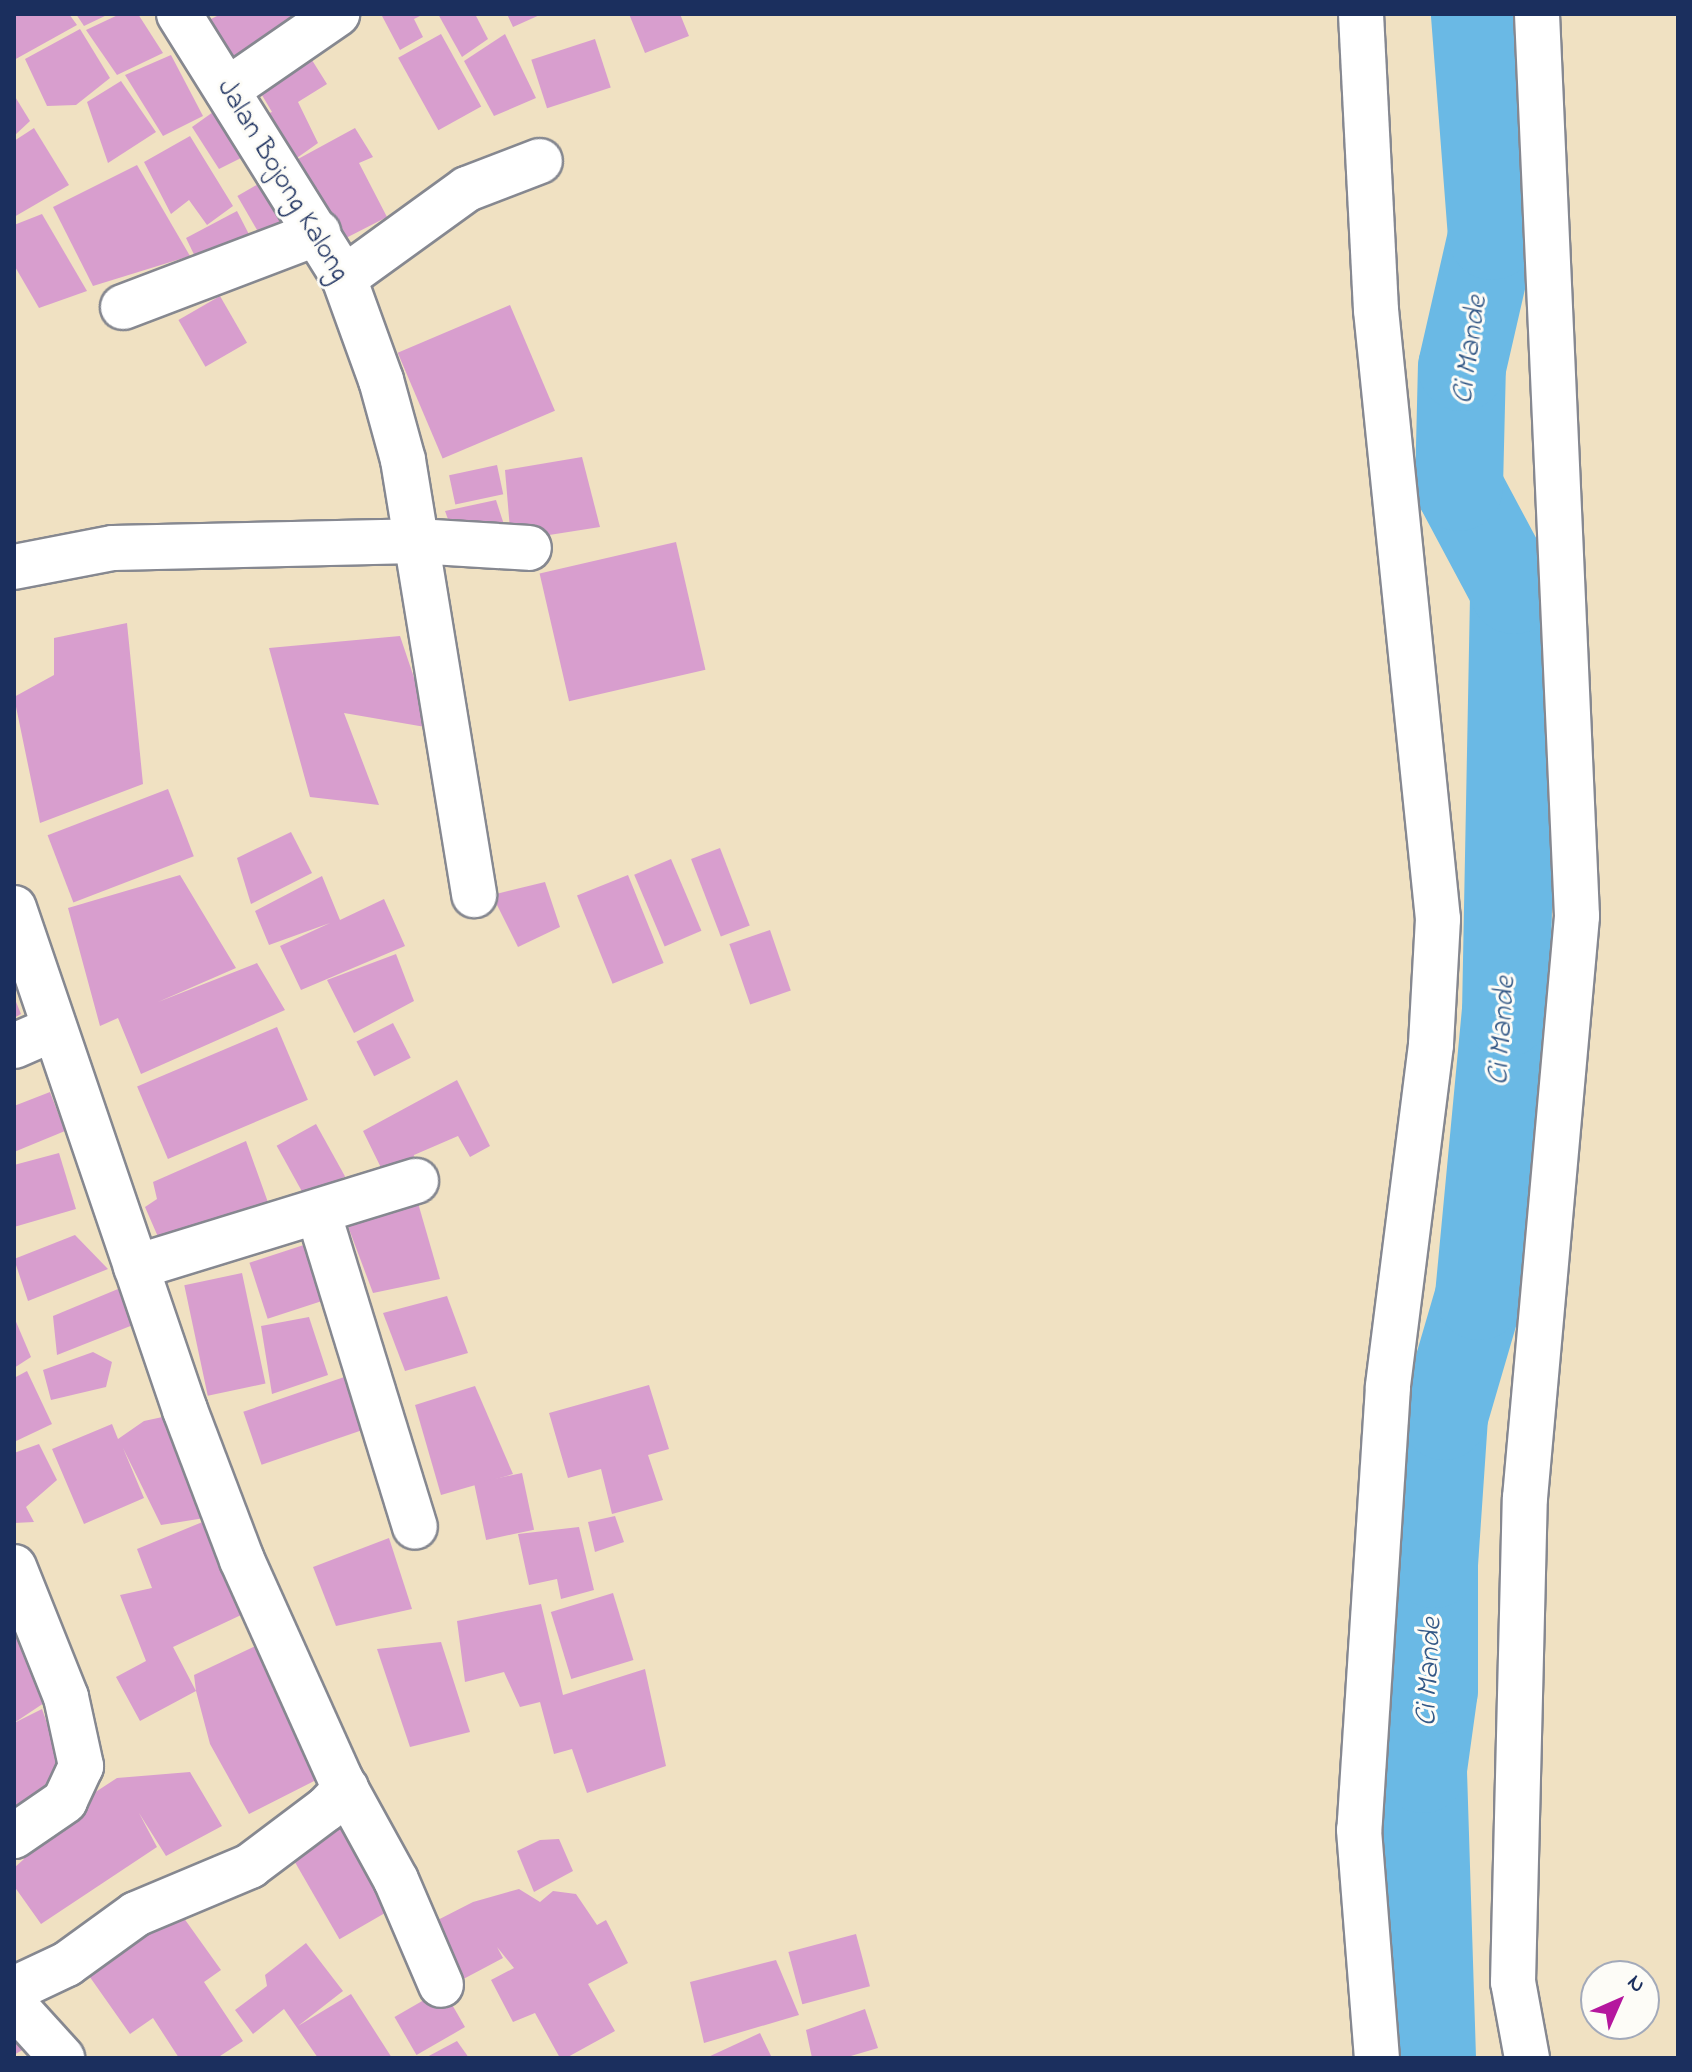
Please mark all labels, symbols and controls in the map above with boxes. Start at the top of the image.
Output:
street label: Jalan Bojong Kalong [208,74,356,288]
water label: Ci Mande [1446,294,1496,406]
water label: Ci Mande [1481,975,1525,1087]
water label: Ci Mande [1409,1617,1451,1727]
north arrow [1580,1960,1660,2040]
text: N [1619,1968,1652,2001]

